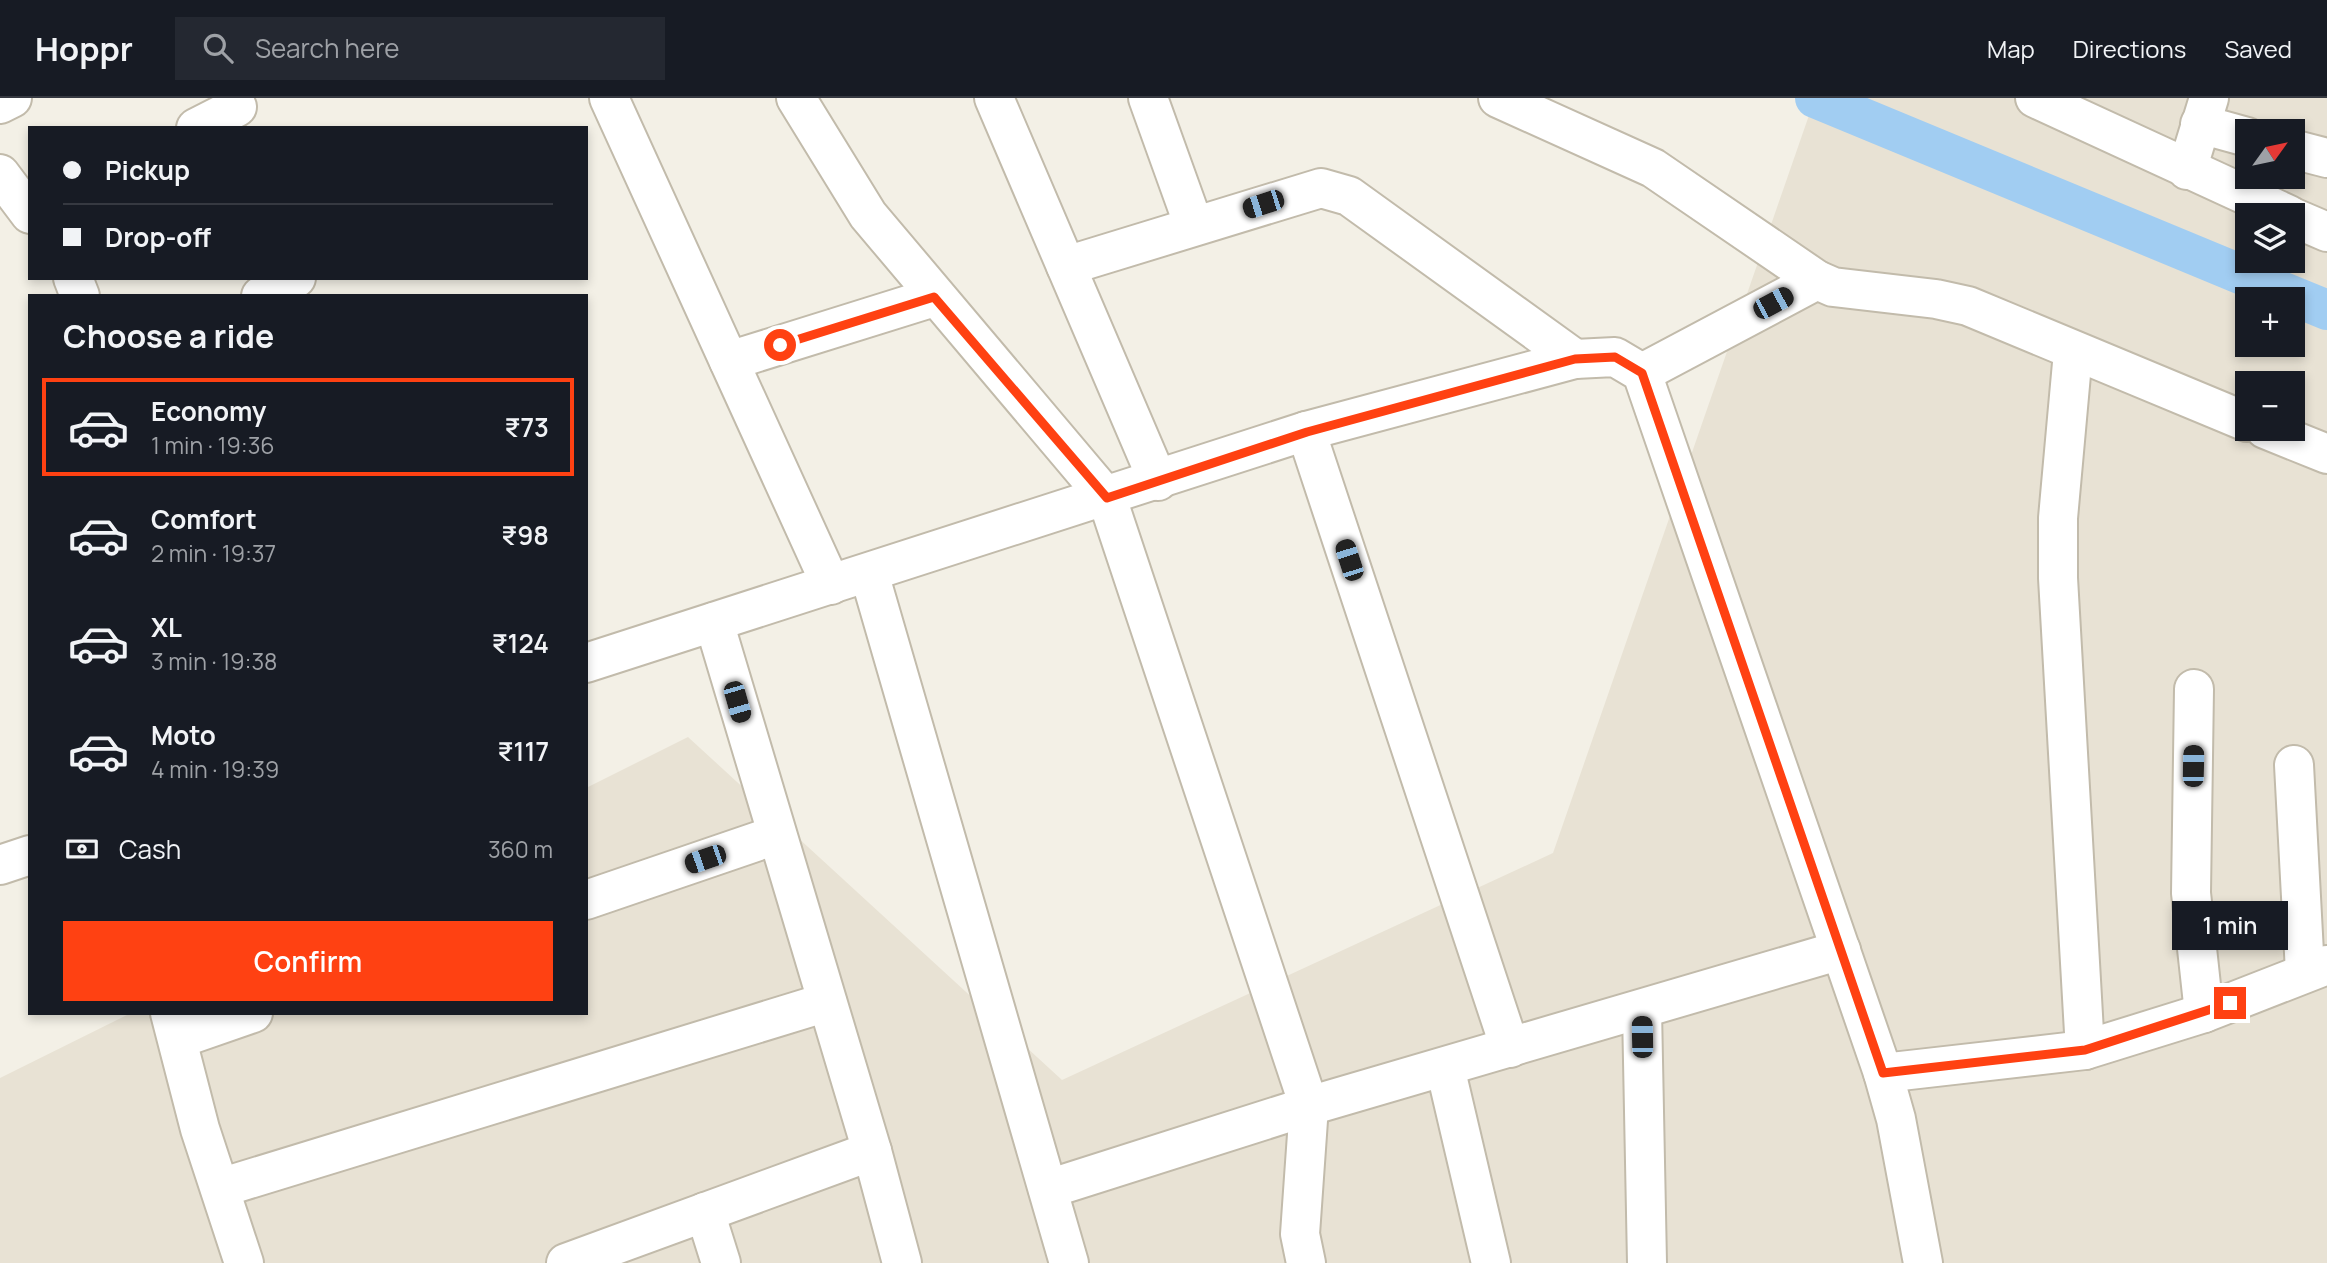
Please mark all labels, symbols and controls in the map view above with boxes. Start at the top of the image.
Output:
search box [175,17,665,80]
text: Hoppr [35,26,133,71]
icon: search [199,29,237,67]
text: Search here [255,30,400,66]
text: Map [1987,32,2035,65]
text: Directions [2073,32,2186,65]
text: Saved [2224,32,2292,65]
north arrow [2235,119,2305,189]
map controls [2235,119,2305,441]
text: Pickup [105,152,190,188]
car [1240,188,1287,220]
button: layers [2235,203,2305,273]
text: Drop-off [105,219,211,255]
car [1750,284,1797,322]
button: + [2235,287,2305,357]
text: Choose a ride [63,314,274,358]
route start [764,329,796,361]
button: − [2235,371,2305,441]
text: Economy [151,393,266,429]
icon: car [67,396,130,459]
text: ₹73 [505,409,549,445]
text: 1 min · 19:36 [151,429,275,461]
text: Comfort [151,501,257,537]
icon: car [67,504,130,567]
text: ₹98 [501,517,549,553]
text: 2 min · 19:37 [151,537,276,569]
car [1333,537,1366,583]
text: XL [151,609,182,645]
icon: car [67,612,130,675]
text: ₹124 [492,625,549,661]
text: 3 min · 19:38 [151,645,277,677]
car [722,679,753,725]
text: Moto [151,717,216,753]
icon: car [67,720,130,783]
text: ₹117 [498,733,549,769]
car [2183,745,2204,787]
text: 4 min · 19:39 [151,753,279,785]
icon: cash [63,830,101,868]
text: Cash [119,831,181,867]
text: 360 m [488,833,553,865]
car [682,842,729,876]
callout: 1 min [2172,902,2288,950]
text: 1 min [2203,909,2257,941]
button: Confirm [63,921,553,1001]
route end [2214,987,2246,1019]
car [1632,1016,1653,1058]

